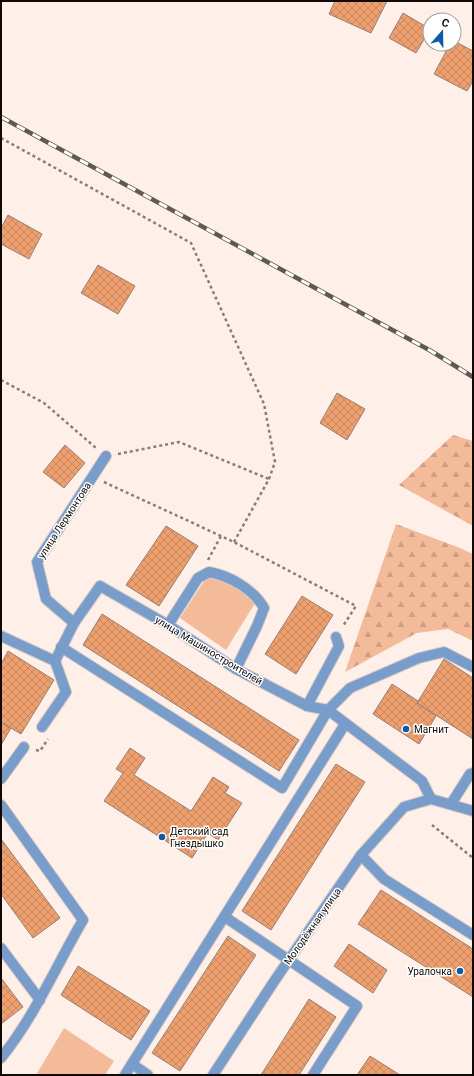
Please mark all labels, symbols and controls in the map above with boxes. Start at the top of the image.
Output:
north arrow [422,12,462,52]
text: С [440,16,451,30]
street label: улица Лермонтова [36,480,93,560]
street label: улица Машиностроителей [153,614,265,687]
marker: Магнит [401,724,411,734]
place label: Магнит [414,724,449,735]
place label: Детский сад Гнездышко [170,826,229,849]
marker: Детский сад Гнездышко [157,832,167,842]
street label: Молодёжная улица [282,886,343,967]
place label: Уралочка [407,966,452,977]
marker: Уралочка [455,966,465,976]

